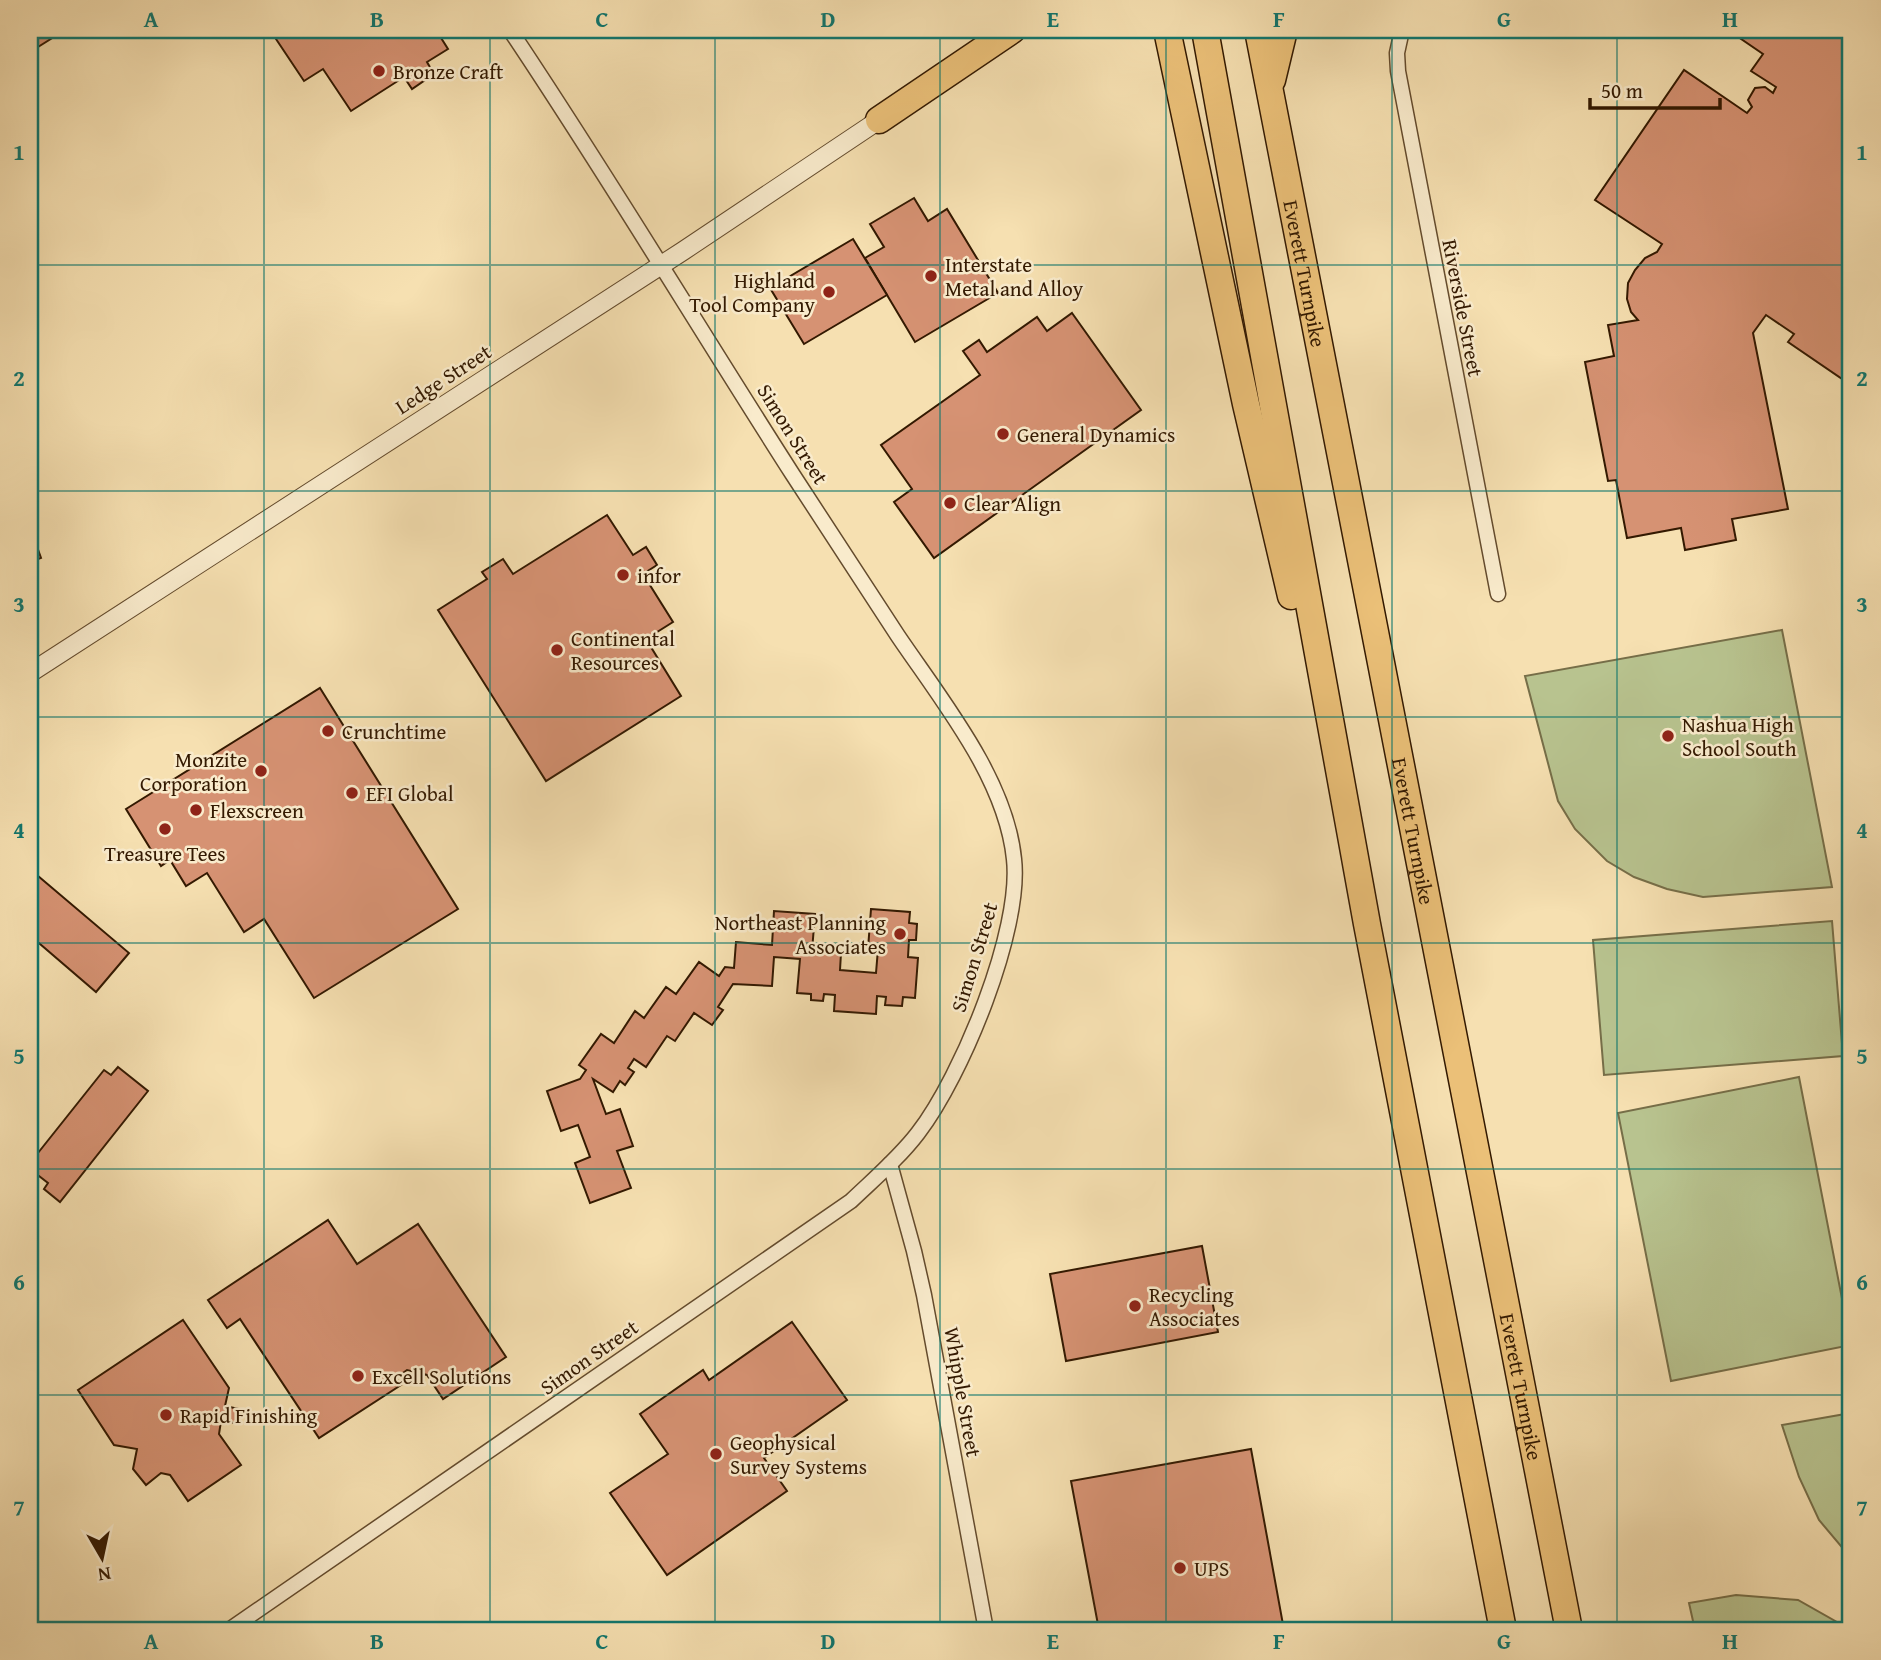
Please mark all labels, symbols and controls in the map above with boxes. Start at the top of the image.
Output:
text: A [144,2,159,35]
text: B [370,2,384,35]
text: C [595,2,609,35]
text: D [821,2,836,35]
text: E [1047,2,1059,35]
text: F [1273,2,1285,35]
text: G [1497,2,1511,35]
text: H [1722,2,1738,35]
place label: Bronze Craft [393,56,504,87]
marker: Bronze Craft [371,63,387,79]
scale bar [1590,66,1720,110]
text: 50 m [1601,75,1643,106]
text: 1 [13,135,25,168]
text: 1 [1856,135,1868,168]
street label: Everett Turnpike [1276,197,1335,350]
street label: Riverside Street [1434,237,1492,380]
place label: Interstate Metal and Alloy [945,249,1084,304]
place label: Highland Tool Company [689,265,816,320]
marker: Interstate Metal and Alloy [923,268,939,284]
marker: Highland Tool Company [821,284,837,300]
street label: Ledge Street [389,336,498,422]
text: 2 [13,361,25,394]
text: 2 [1856,361,1868,394]
street label: Simon Street [750,378,837,491]
place label: General Dynamics [1017,419,1175,450]
marker: General Dynamics [995,426,1011,442]
place label: Clear Align [964,488,1061,519]
marker: Clear Align [942,495,958,511]
place label: infor [637,560,681,591]
marker: infor [615,567,631,583]
text: 3 [13,587,25,620]
text: 3 [1856,587,1868,620]
place label: Continental Resources [571,623,675,678]
marker: Continental Resources [549,642,565,658]
place label: Nashua High School South [1682,709,1797,764]
place label: Crunchtime [342,716,446,747]
marker: Crunchtime [320,723,336,739]
marker: Nashua High School South [1660,728,1676,744]
place label: Monzite Corporation [140,744,247,799]
street label: Everett Turnpike [1384,755,1443,907]
marker: Monzite Corporation [253,763,269,779]
place label: EFI Global [366,778,454,809]
marker: EFI Global [344,785,360,801]
place label: Flexscreen [210,795,304,826]
marker: Flexscreen [188,802,204,818]
text: 4 [13,813,25,846]
text: 4 [1856,813,1868,846]
marker: Treasure Tees [157,821,173,837]
place label: Treasure Tees [104,838,226,869]
street label: Simon Street [943,898,1006,1016]
place label: Northeast Planning Associates [715,907,887,962]
marker: Northeast Planning Associates [892,926,908,942]
text: 5 [13,1039,25,1072]
text: 5 [1856,1039,1868,1072]
text: 6 [13,1265,25,1298]
text: 6 [1856,1265,1868,1298]
place label: Recycling Associates [1149,1279,1240,1334]
marker: Recycling Associates [1127,1298,1143,1314]
street label: Everett Turnpike [1492,1310,1551,1463]
street label: Simon Street [534,1311,645,1402]
street label: Whipple Street [936,1324,990,1460]
place label: Excell Solutions [372,1361,511,1392]
marker: Excell Solutions [350,1368,366,1384]
place label: Rapid Finishing [180,1400,318,1431]
marker: Rapid Finishing [158,1407,174,1423]
place label: Geophysical Survey Systems [730,1427,867,1482]
marker: Geophysical Survey Systems [708,1446,724,1462]
text: 7 [13,1491,25,1524]
text: 7 [1856,1491,1868,1524]
north arrow [66,1524,136,1594]
place label: UPS [1194,1553,1229,1584]
text: N [96,1560,113,1590]
marker: UPS [1172,1560,1188,1576]
text: A [144,1624,159,1657]
text: B [370,1624,384,1657]
text: C [595,1624,609,1657]
text: D [821,1624,836,1657]
text: E [1047,1624,1059,1657]
text: F [1273,1624,1285,1657]
text: G [1497,1624,1511,1657]
text: H [1722,1624,1738,1657]

